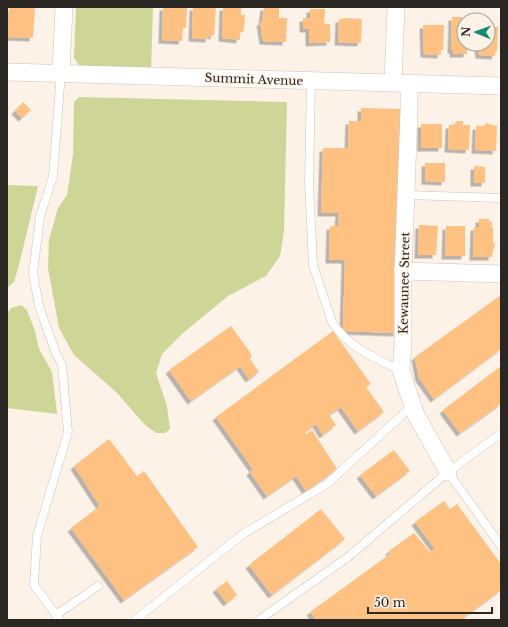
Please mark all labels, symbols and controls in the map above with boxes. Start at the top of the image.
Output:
north arrow [456,12,496,52]
text: N [459,26,473,37]
street label: Summit Avenue [204,70,304,88]
street label: Kewaunee Street [396,231,412,334]
scale bar [368,589,492,615]
text: 50 m [374,595,406,610]

